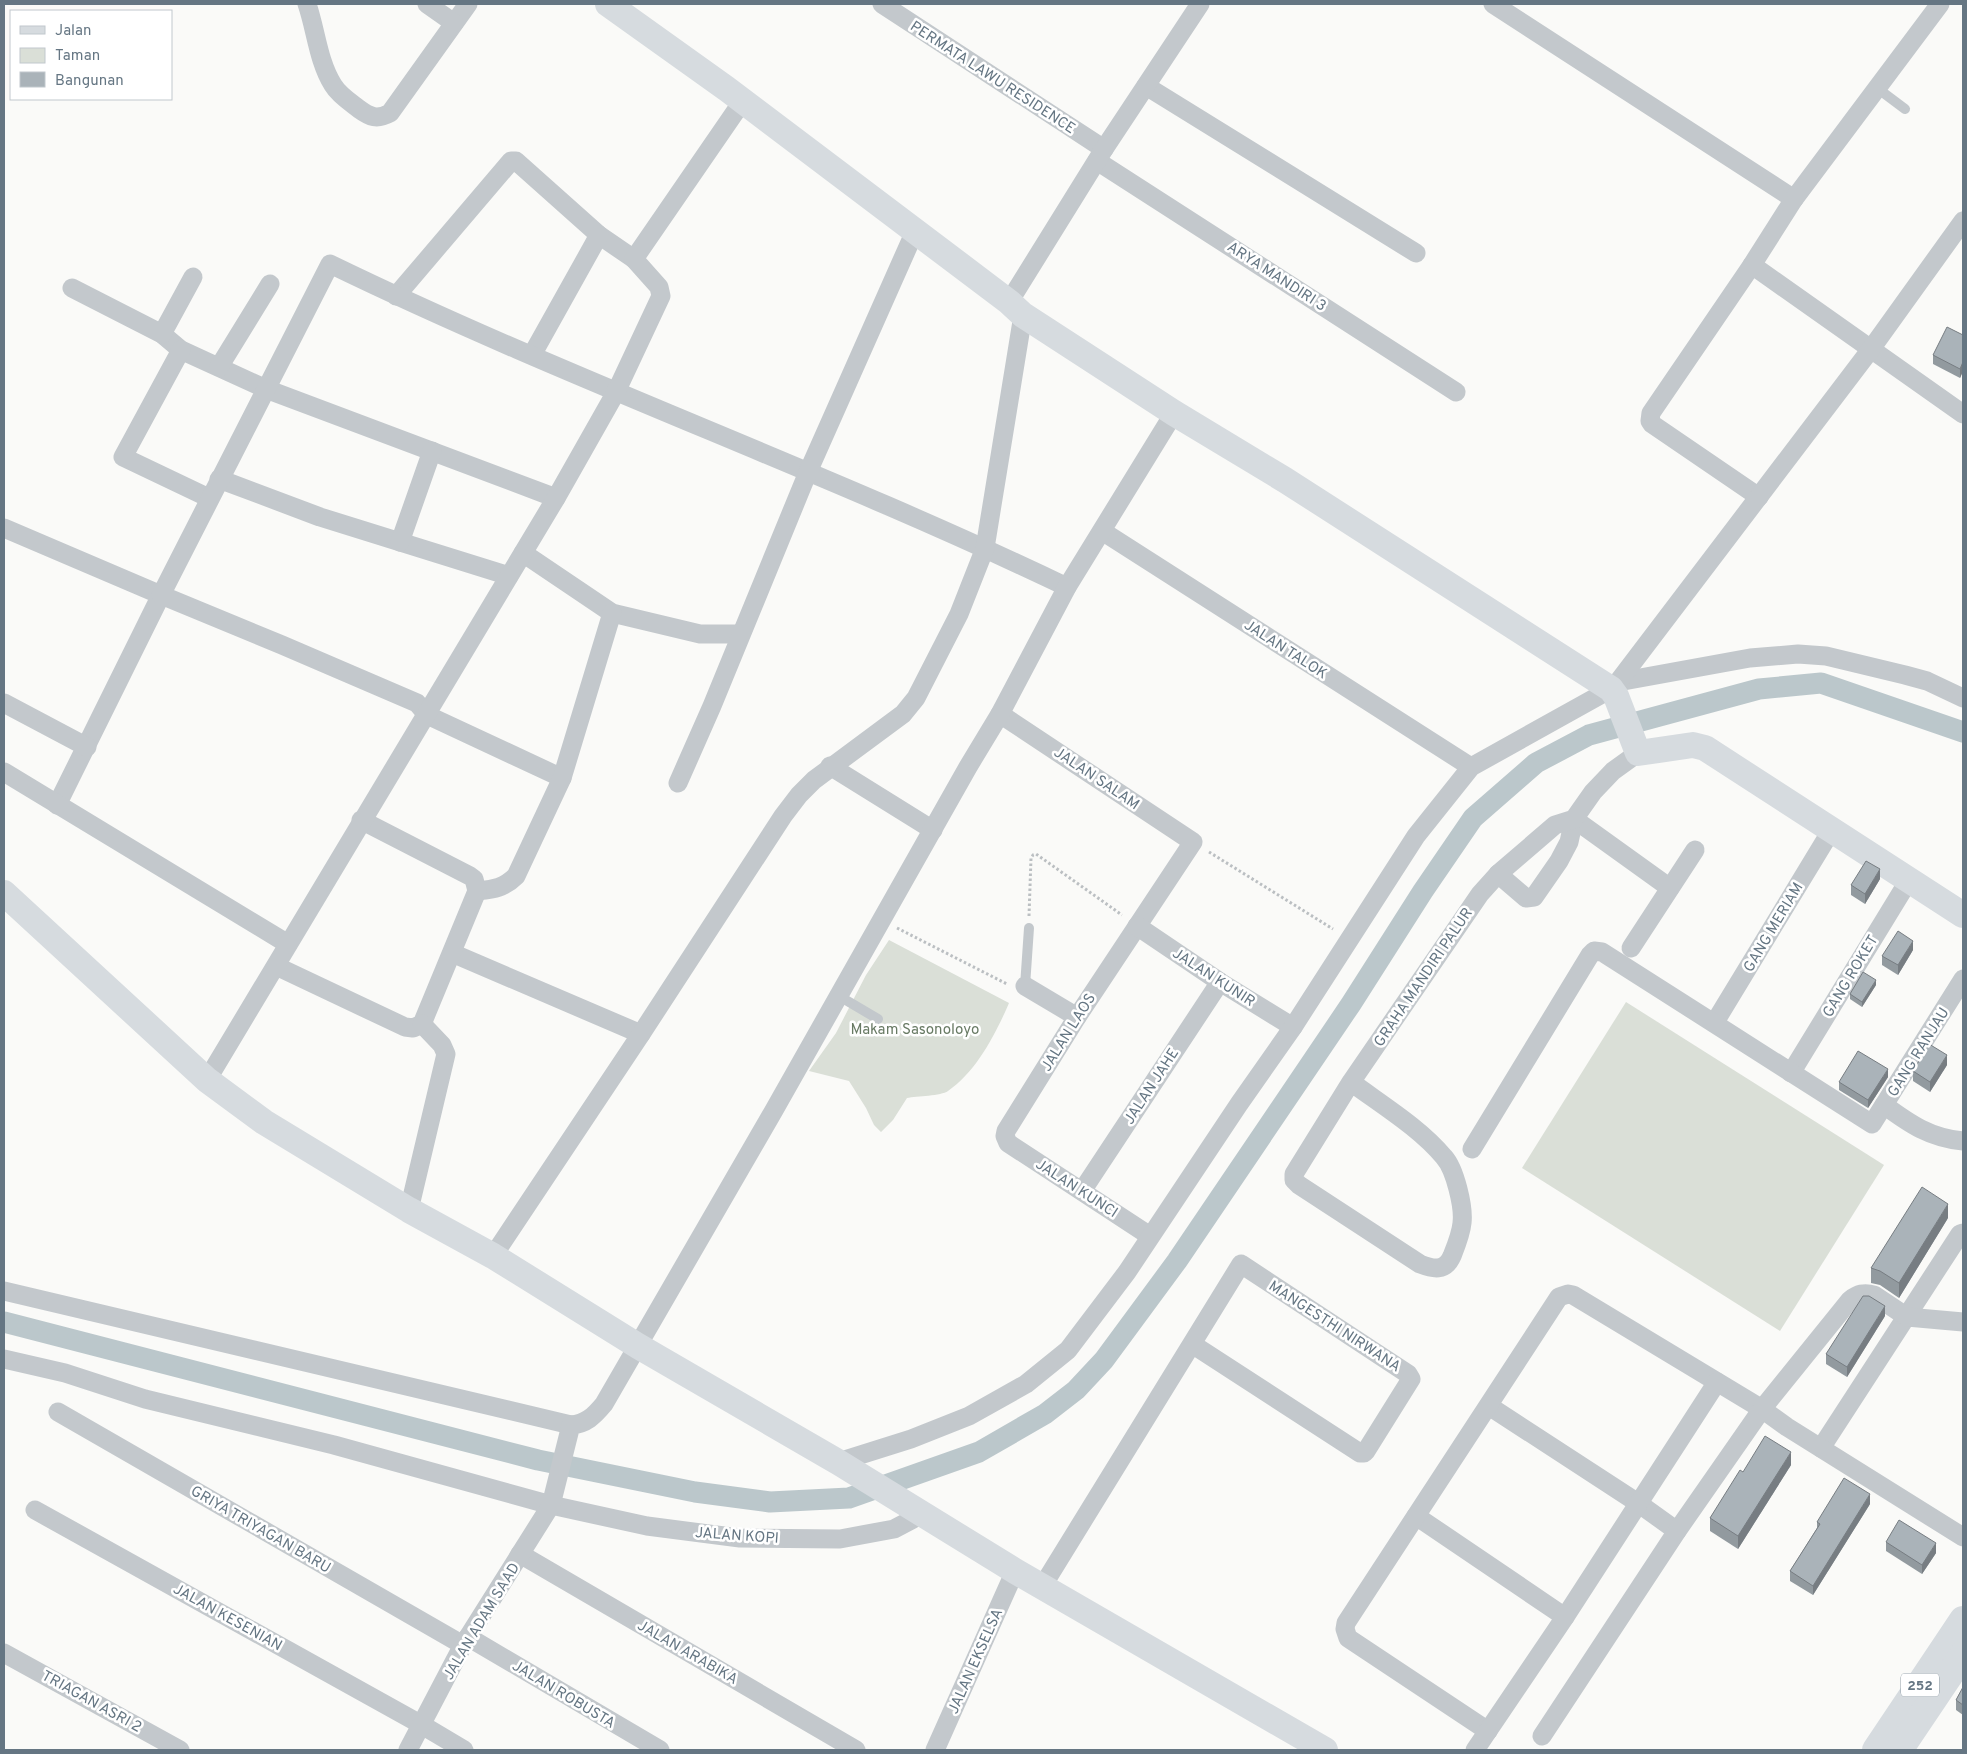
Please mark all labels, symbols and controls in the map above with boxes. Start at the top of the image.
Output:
legend [10,10,172,100]
street label: PERMATA LAWU RESIDENCE [906,18,1079,139]
text: Jalan [55,22,92,41]
text: Taman [55,47,100,66]
text: Bangunan [55,72,124,91]
street label: ARYA MANDIRI 3 [1223,238,1329,316]
street label: JALAN TALOK [1240,616,1331,684]
street label: JALAN SALAM [1050,744,1143,815]
street label: GANG MERIAM [1740,880,1808,976]
street label: GRAHA MANDIRI PALUR [1371,905,1478,1051]
street label: GANG ROKET [1819,932,1883,1021]
street label: JALAN KUNIR [1168,944,1258,1012]
street label: JALAN LAOS [1038,990,1101,1075]
street label: GANG RANJAU [1884,1005,1954,1101]
park label: Makam Sasonoloyo [851,1021,979,1040]
street label: JALAN JAHE [1121,1045,1184,1129]
street label: JALAN KUNCI [1031,1156,1121,1223]
street label: MANGESTHI NIRWANA [1264,1277,1404,1377]
street label: GRIYA TRIYAGAN BARU [187,1482,334,1578]
street label: JALAN KOPI [694,1524,779,1549]
street label: JALAN ADAM SAAD [440,1560,525,1684]
street label: JALAN KESENIAN [169,1580,285,1656]
street label: JALAN EKSELSA [945,1606,1008,1717]
street label: JALAN ARABIKA [634,1617,741,1690]
street label: JALAN ROBUSTA [508,1657,618,1734]
street label: TRIAGAN ASRI 2 [38,1667,145,1738]
road number: 252 [1901,1674,1939,1696]

